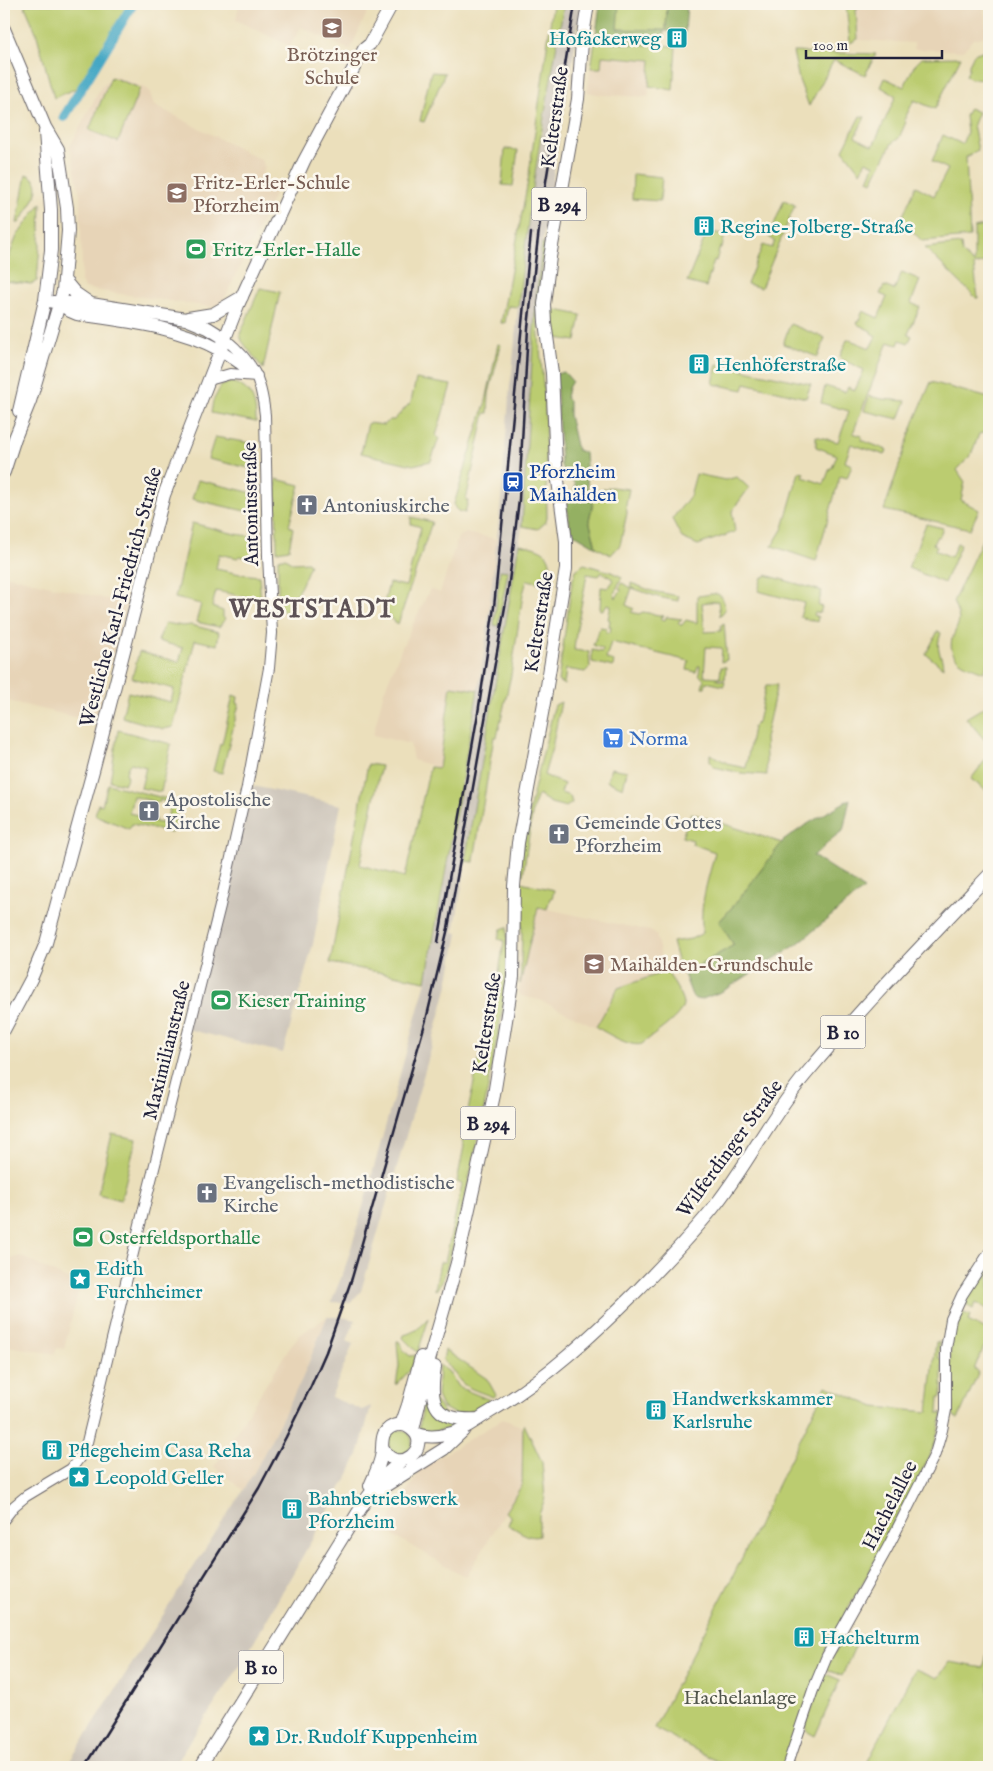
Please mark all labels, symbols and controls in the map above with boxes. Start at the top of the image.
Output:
school or university icon: Brötzinger Schule [320,16,344,40]
building icon: Hofäckerweg [665,26,689,50]
place label: Hofäckerweg [549,27,662,52]
scale bar [806,28,942,60]
text: 100 m [813,36,849,55]
place label: Brötzinger Schule [287,43,378,91]
street label: Kelterstraße [536,65,575,169]
place label: Fritz-Erler-Schule Pforzheim [193,171,350,219]
school or university icon: Fritz-Erler-Schule Pforzheim [165,181,189,205]
road number: B 294 [532,188,586,220]
building icon: Regine-Jolberg-Straße [692,214,716,238]
place label: Regine-Jolberg-Straße [720,215,913,240]
sports icon: Fritz-Erler-Halle [184,237,208,261]
place label: Fritz-Erler-Halle [212,238,361,263]
building icon: Henhöferstraße [687,352,711,376]
place label: Henhöferstraße [715,353,846,378]
street label: Antoniusstraße [238,442,265,567]
place label: Pforzheim Maihälden [529,460,617,508]
street label: Westliche Karl-Friedrich-Straße [75,465,168,730]
station icon: Pforzheim Maihälden [501,470,525,494]
church icon: Antoniuskirche [295,493,319,517]
place label: Antoniuskirche [322,494,450,519]
street label: Kelterstraße [519,570,560,675]
district label: WESTSTADT [228,594,395,626]
supermarket icon: Norma [601,726,625,750]
place label: Norma [629,727,688,752]
place label: Apostolische Kirche [164,788,271,836]
church icon: Apostolische Kirche [137,799,161,823]
place label: Gemeinde Gottes Pforzheim [575,811,721,859]
church icon: Gemeinde Gottes Pforzheim [547,822,571,846]
school or university icon: Maihälden-Grundschule [582,952,606,976]
place label: Maihälden-Grundschule [610,953,813,978]
street label: Kelterstraße [467,971,508,1076]
street label: Maximilianstraße [138,978,197,1123]
sports icon: Kieser Training [209,988,233,1012]
place label: Kieser Training [237,989,367,1014]
road number: B 10 [820,1016,866,1048]
street label: Wilferdinger Straße [672,1075,789,1223]
road number: B 294 [460,1106,516,1140]
place label: Evangelisch-methodistische Kirche [223,1171,455,1219]
church icon: Evangelisch-methodistische Kirche [195,1181,219,1205]
sports icon: Osterfeldsporthalle [71,1225,95,1249]
place label: Osterfeldsporthalle [99,1226,261,1251]
place label: Edith Furchheimer [96,1257,203,1305]
place icon: Edith Furchheimer [68,1267,92,1291]
place label: Handwerkskammer Karlsruhe [672,1387,834,1435]
building icon: Handwerkskammer Karlsruhe [644,1398,668,1422]
building icon: Pflegeheim Casa Reha [40,1438,64,1462]
place label: Pflegeheim Casa Reha [68,1439,251,1464]
street label: Hachelallee [857,1457,924,1555]
place icon: Leopold Geller [67,1465,91,1489]
place label: Leopold Geller [95,1466,224,1491]
place label: Bahnbetriebswerk Pforzheim [308,1487,458,1535]
building icon: Bahnbetriebswerk Pforzheim [280,1497,304,1521]
building icon: Hachelturm [792,1625,816,1649]
place label: Hachelturm [820,1626,920,1651]
road number: B 10 [238,1650,284,1684]
park label: Hachelanlage [683,1686,797,1711]
place icon: Dr. Rudolf Kuppenheim [247,1724,271,1748]
place label: Dr. Rudolf Kuppenheim [275,1725,478,1750]

